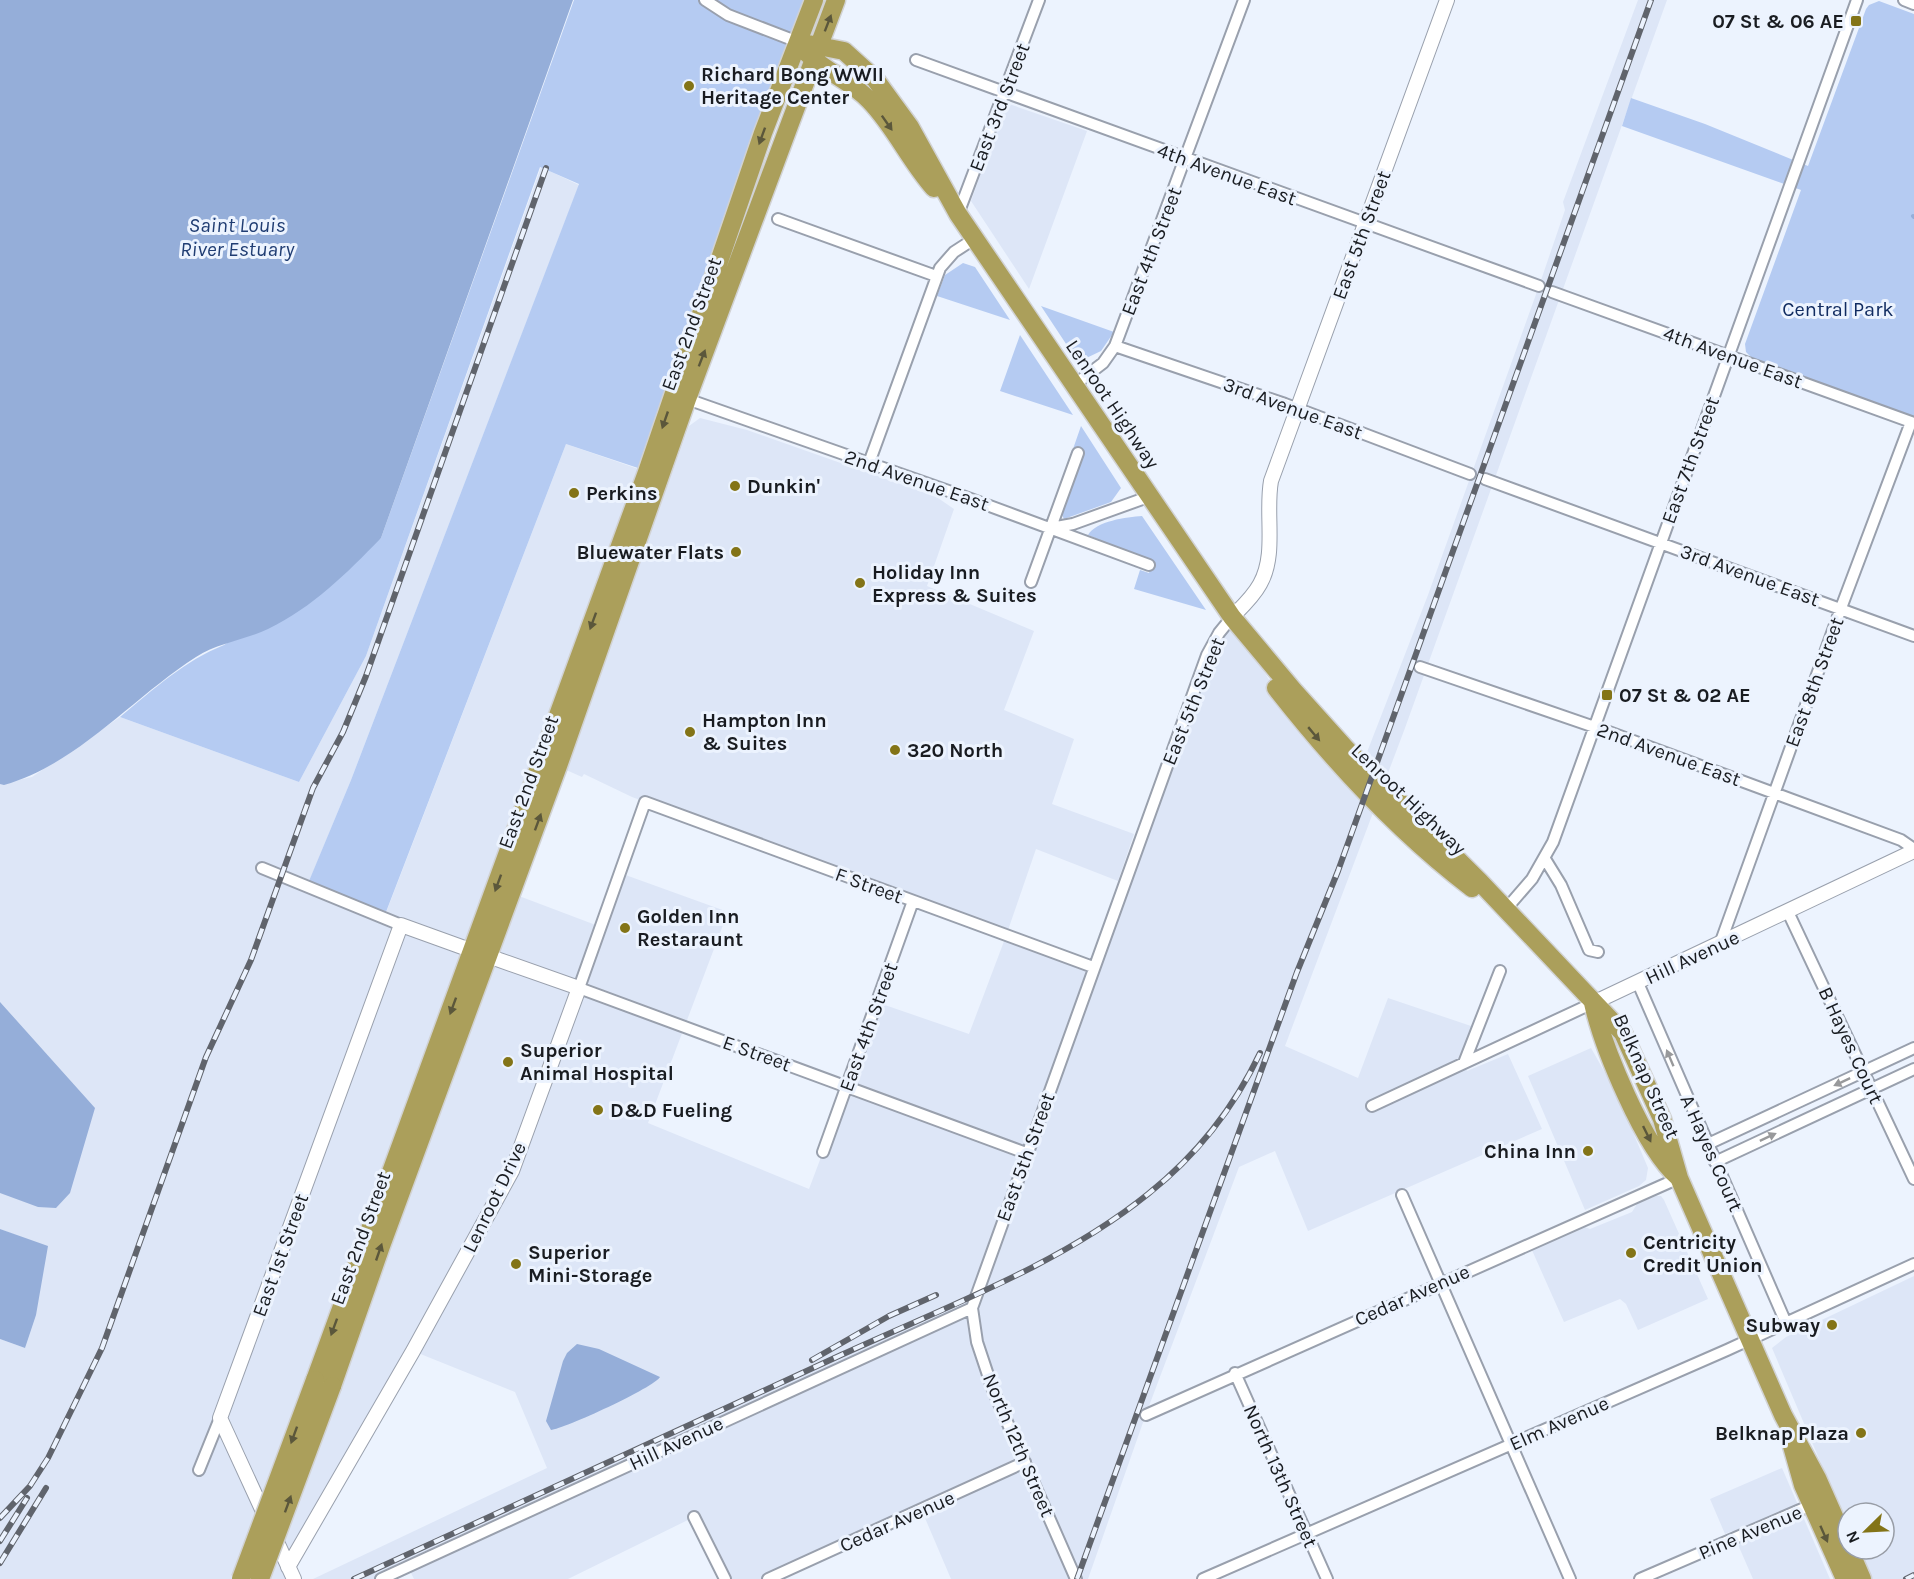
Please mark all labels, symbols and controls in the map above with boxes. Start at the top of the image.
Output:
place label: 07 St & 06 AE [1712,10,1844,33]
one-way arrow [823,13,833,31]
marker: 07 St & 06 AE [1849,14,1863,28]
street label: East 3rd Street [964,39,1035,175]
place label: Richard Bong WWII Heritage Center [701,63,884,109]
marker: Richard Bong WWII Heritage Center [682,79,696,93]
one-way arrow [881,114,893,130]
one-way arrow [757,127,767,145]
street label: 4th Avenue East [1154,139,1300,210]
street label: East 5th Street [1327,167,1396,303]
street label: East 4th Street [1116,183,1187,319]
water label: Saint Louis River Estuary [180,213,295,261]
street label: East 2nd Street [657,254,726,394]
park label: Central Park [1782,298,1894,321]
street label: 4th Avenue East [1660,322,1806,393]
street label: Lenroot Highway [1061,335,1164,473]
one-way arrow [698,349,708,367]
street label: 3rd Avenue East [1220,373,1366,444]
street label: East 7th Street [1657,393,1724,527]
one-way arrow [660,411,670,429]
street label: 2nd Avenue East [842,445,992,516]
place label: Dunkin' [747,475,820,498]
marker: Dunkin' [728,479,742,493]
place label: Perkins [586,482,657,505]
marker: Perkins [567,486,581,500]
street label: 3rd Avenue East [1677,540,1823,611]
place label: Bluewater Flats [576,541,724,564]
marker: Bluewater Flats [729,545,743,559]
place label: Holiday Inn Express & Suites [872,561,1037,607]
marker: Holiday Inn Express & Suites [853,576,867,590]
one-way arrow [588,612,597,630]
street label: East 8th Street [1780,614,1849,750]
street label: East 5th Street [1157,634,1230,768]
place label: 07 St & 02 AE [1619,684,1751,707]
marker: 07 St & 02 AE [1600,688,1614,702]
place label: Hampton Inn & Suites [702,709,827,755]
street label: East 2nd Street [494,712,563,852]
street label: 2nd Avenue East [1594,718,1744,791]
marker: Hampton Inn & Suites [683,725,697,739]
one-way arrow [1307,726,1320,742]
place label: 320 North [907,739,1003,762]
street label: Lenroot Highway [1347,739,1471,860]
marker: 320 North [888,743,902,757]
one-way arrow [533,813,543,831]
street label: F Street [832,863,906,908]
one-way arrow [492,874,502,892]
place label: Golden Inn Restaraunt [637,905,743,951]
marker: Golden Inn Restaraunt [618,921,632,935]
street label: Hill Avenue [1642,926,1743,989]
street label: East 4th Street [834,959,903,1095]
street label: B Hayes Court [1813,983,1888,1108]
one-way arrow [448,997,457,1015]
street label: Belknap Street [1609,1010,1684,1143]
street label: E Street [720,1031,795,1077]
place label: Superior Animal Hospital [520,1039,674,1085]
one-way arrow [1665,1048,1675,1066]
marker: Superior Animal Hospital [501,1055,515,1069]
one-way arrow [1833,1077,1851,1087]
street label: East 5th Street [991,1089,1060,1225]
street label: A Hayes Court [1676,1091,1748,1216]
place label: D&D Fueling [610,1099,733,1122]
marker: D&D Fueling [591,1103,605,1117]
one-way arrow [1642,1126,1652,1143]
one-way arrow [1760,1132,1777,1141]
street label: Lenroot Drive [458,1138,531,1256]
place label: China Inn [1484,1140,1576,1163]
marker: China Inn [1581,1144,1595,1158]
street label: East 2nd Street [326,1168,395,1308]
street label: East 1st Street [248,1190,314,1320]
place label: Centricity Credit Union [1643,1231,1763,1277]
place label: Superior Mini-Storage [528,1241,652,1287]
one-way arrow [374,1242,384,1260]
marker: Centricity Credit Union [1624,1246,1638,1260]
marker: Superior Mini-Storage [509,1257,523,1271]
street label: Cedar Avenue [1351,1260,1473,1331]
place label: Subway [1746,1314,1820,1337]
one-way arrow [329,1318,339,1336]
marker: Subway [1825,1318,1839,1332]
street label: North 12th Street [978,1370,1059,1521]
street label: Elm Avenue [1506,1391,1612,1456]
street label: North 13th Street [1239,1401,1323,1552]
street label: Hill Avenue [626,1412,727,1475]
place label: Belknap Plaza [1715,1422,1849,1445]
one-way arrow [289,1426,299,1444]
marker: Belknap Plaza [1854,1426,1868,1440]
street label: Cedar Avenue [836,1486,958,1557]
one-way arrow [283,1495,293,1513]
street label: Pine Avenue [1695,1500,1805,1565]
north arrow [1836,1501,1896,1561]
one-way arrow [1820,1525,1829,1542]
text: N [1842,1528,1864,1546]

